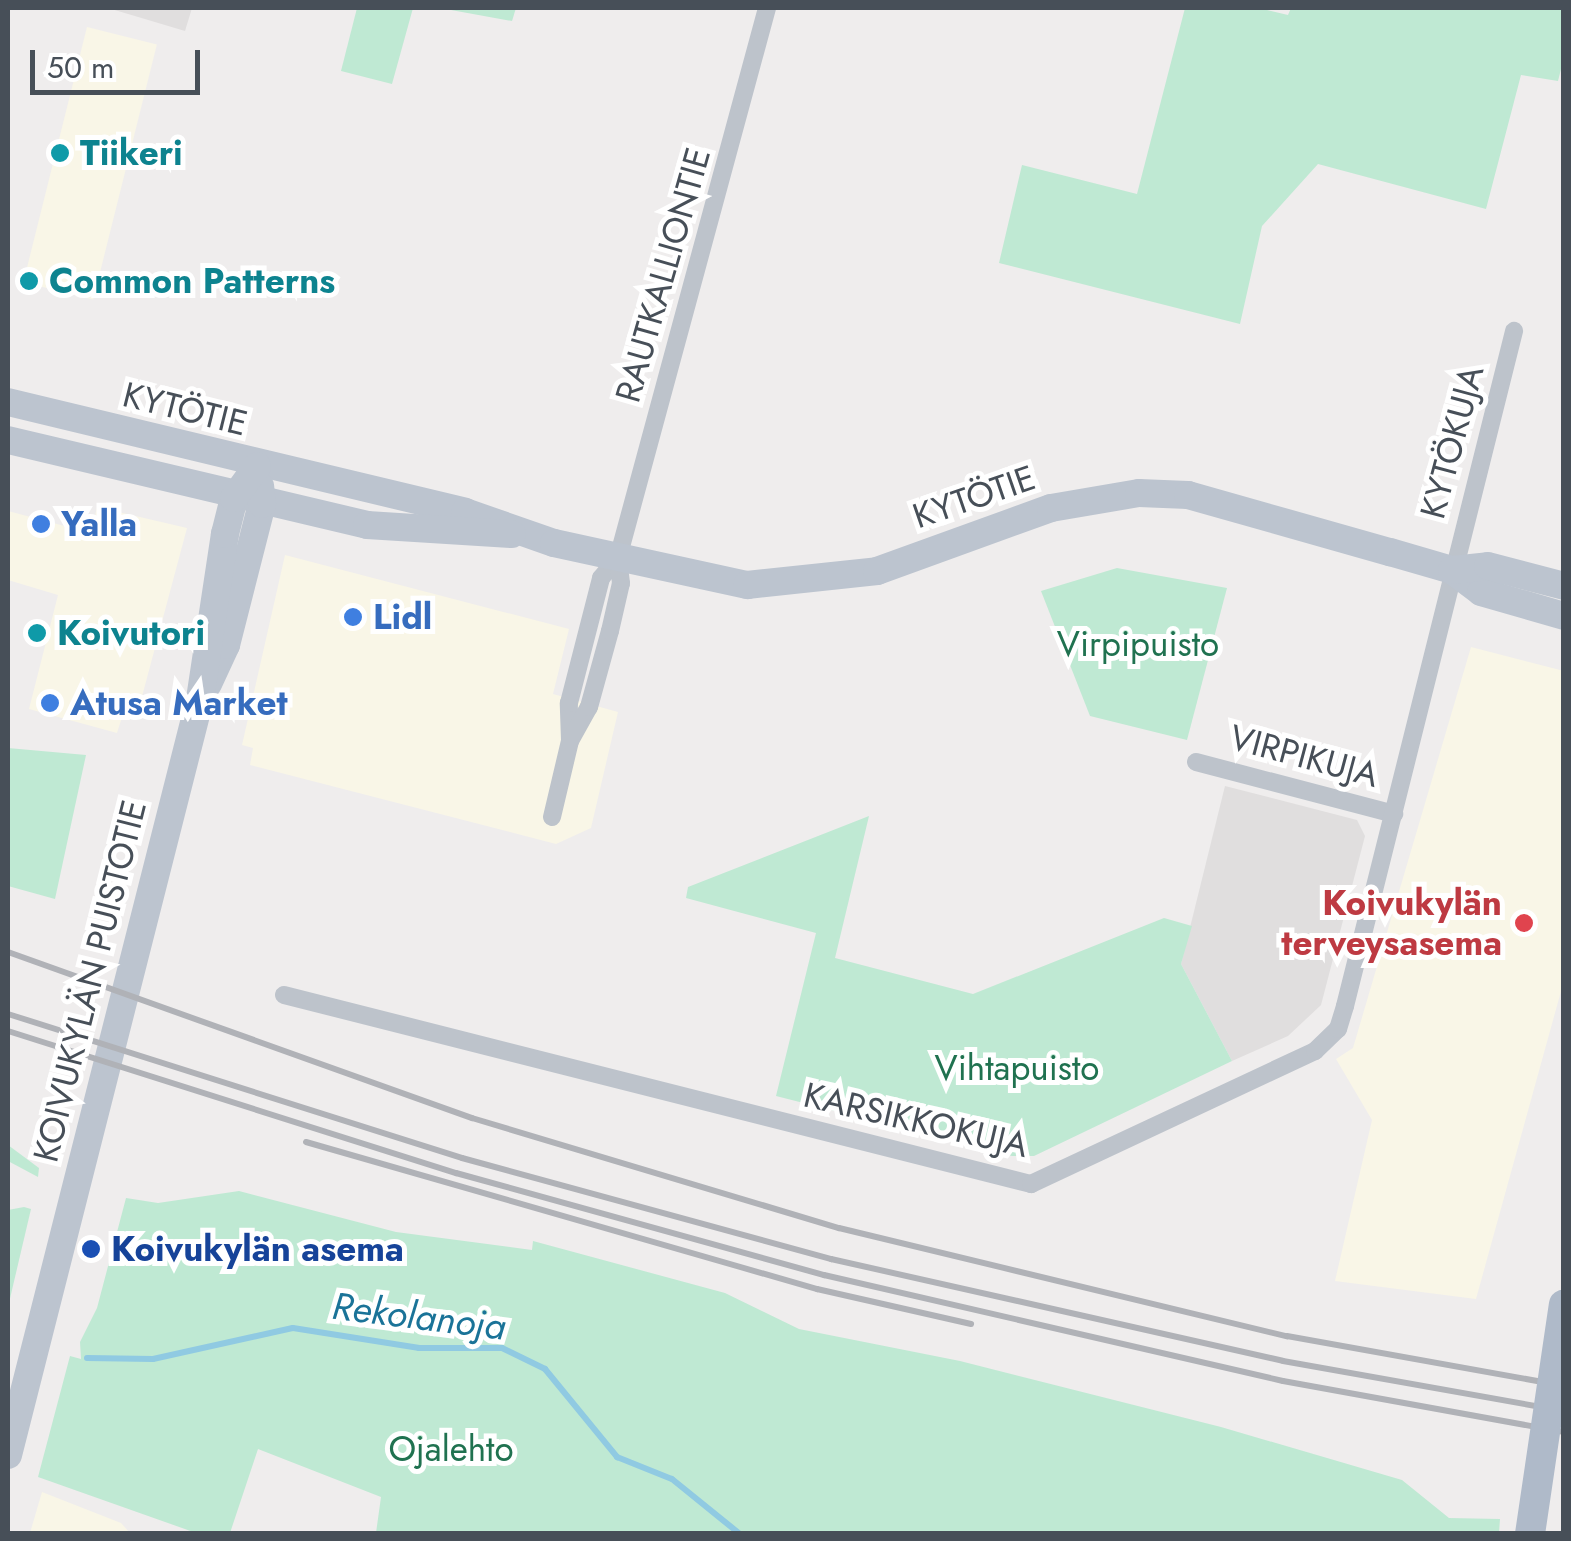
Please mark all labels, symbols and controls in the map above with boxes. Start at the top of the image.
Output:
scale bar [35,30,205,92]
text: 50 m [47,46,114,89]
place label: Tiikeri [80,132,183,174]
marker: Tiikeri [49,142,71,164]
street label: RAUTKALLIONTIE [607,143,719,407]
place label: Common Patterns [49,260,335,302]
marker: Common Patterns [18,270,40,292]
street label: KYTÖKUJA [1411,361,1493,523]
street label: KYTÖTIE [118,373,252,445]
street label: KYTÖTIE [907,457,1041,537]
place label: Yalla [61,503,137,545]
marker: Yalla [30,513,52,535]
place label: Lidl [373,596,432,638]
marker: Lidl [342,606,364,628]
place label: Koivutori [57,612,205,654]
marker: Koivutori [26,622,48,644]
park label: Virpipuisto [1057,623,1219,665]
place label: Atusa Market [70,682,288,724]
marker: Atusa Market [39,692,61,714]
street label: VIRPIKUJA [1225,716,1383,796]
street label: KOIVUKYLÄN PUISTOTIE [25,796,155,1166]
place label: Koivukylän terveysasema [1281,882,1502,964]
marker: Koivukylän terveysasema [1511,910,1537,936]
park label: Vihtapuisto [935,1047,1099,1089]
street label: KARSIKKOKUJA [800,1074,1032,1166]
place label: Koivukylän asema [111,1228,404,1270]
marker: Koivukylän asema [80,1238,102,1260]
water label: Rekolanoja [330,1283,508,1349]
park label: Ojalehto [388,1428,514,1470]

